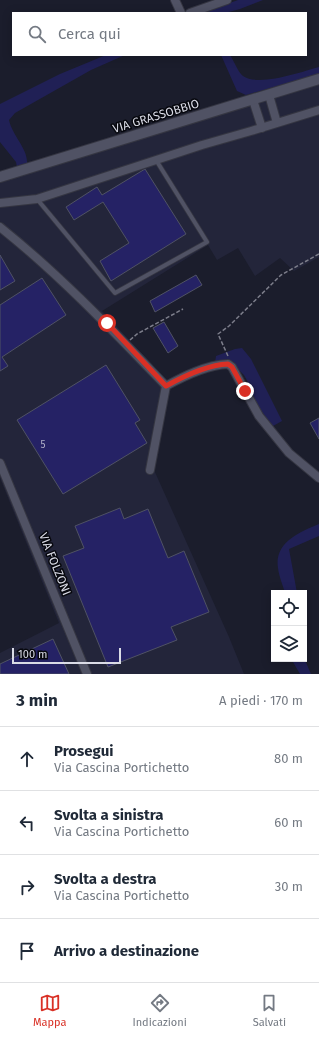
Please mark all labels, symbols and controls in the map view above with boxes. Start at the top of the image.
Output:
search box [12,12,307,56]
icon: search [26,23,48,45]
text: Cerca qui [58,25,121,43]
street label: VIA GRASSOBBIO [111,96,201,136]
route start [98,314,116,332]
route end [236,382,254,400]
house number: 5 [40,439,46,451]
street label: VIA FOLZONI [36,531,74,597]
map controls [271,590,307,662]
button: locate [271,590,307,626]
button: layers [271,626,307,662]
scale bar [12,646,121,665]
text: 100 m [18,648,47,661]
text: 3 min [16,690,58,711]
text: A piedi · 170 m [219,693,303,708]
text: Prosegui [54,742,113,760]
icon: ahead [16,748,38,770]
text: 80 m [274,751,303,766]
text: Via Cascina Portichetto [54,760,189,775]
text: Svolta a sinistra [54,806,164,824]
icon: left [16,812,38,834]
text: 60 m [274,815,303,830]
text: Via Cascina Portichetto [54,824,189,839]
text: Svolta a destra [54,870,156,888]
icon: right [16,876,38,898]
text: 30 m [275,879,303,894]
text: Via Cascina Portichetto [54,888,189,903]
icon: arrive [16,940,38,962]
text: Arrivo a destinazione [54,942,199,960]
tab: Mappa [33,992,66,1029]
tab: Indicazioni [132,992,187,1029]
tab: Salvati [253,992,286,1029]

